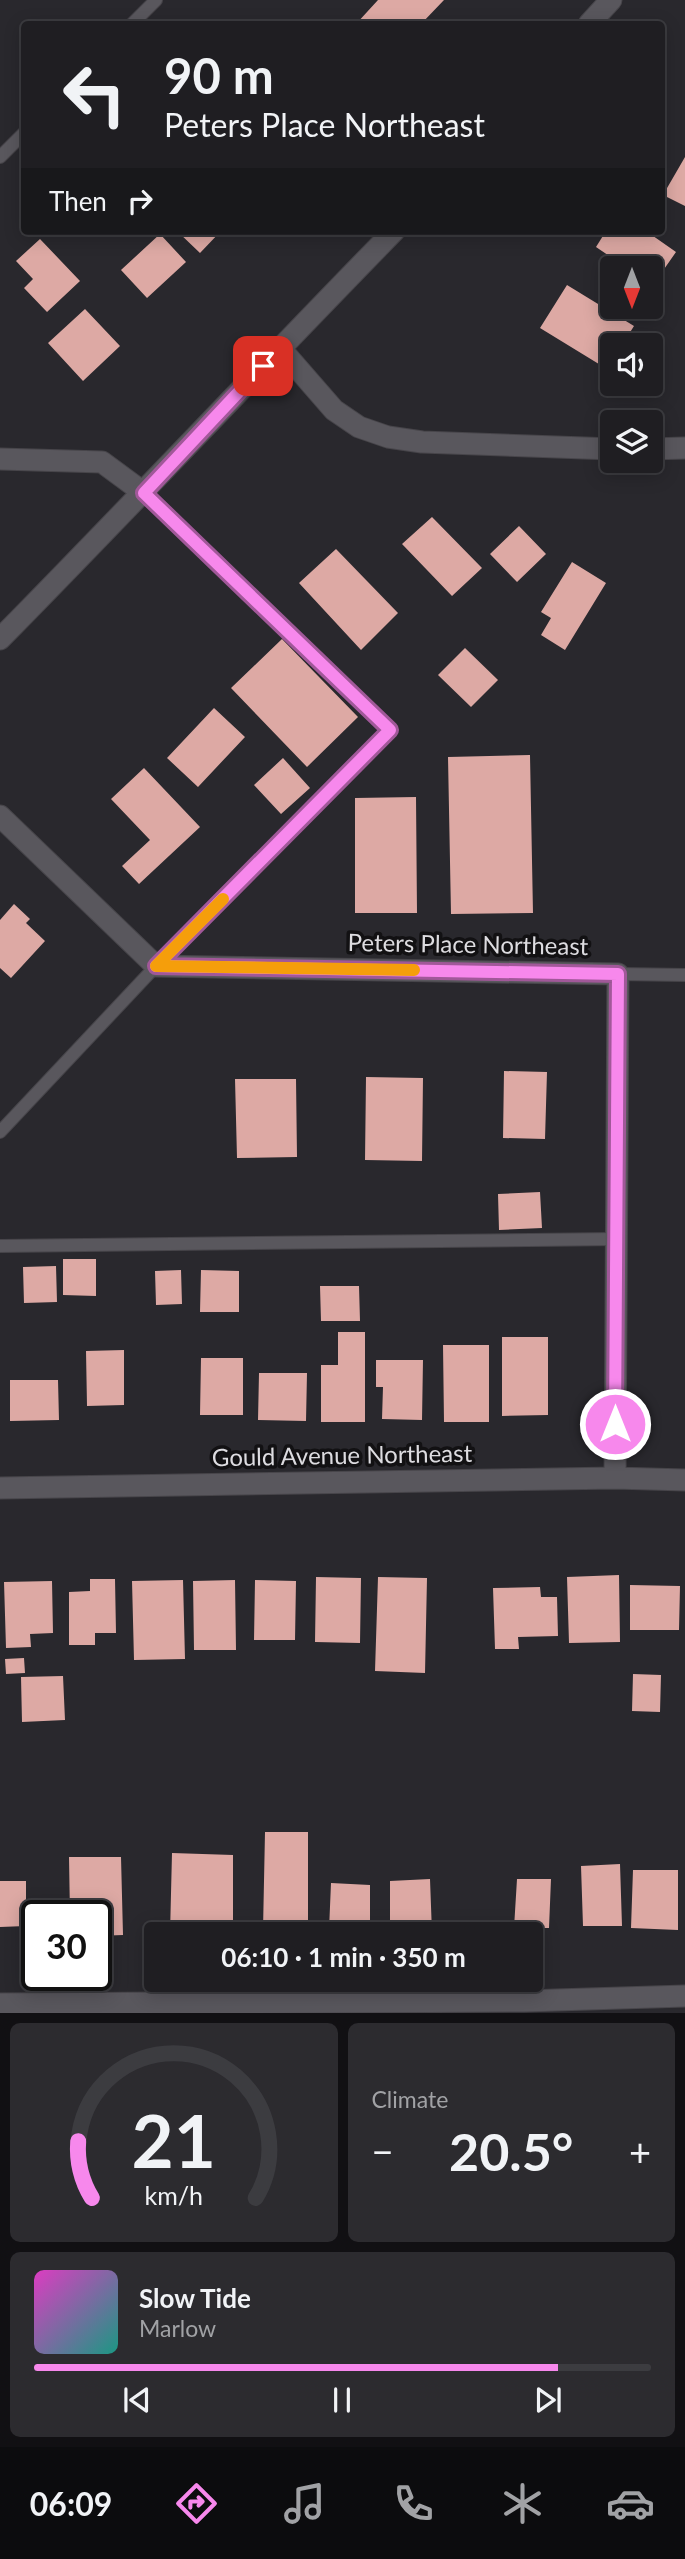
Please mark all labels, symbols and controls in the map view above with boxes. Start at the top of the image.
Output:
text: 90 m [164,46,274,104]
icon: left [49,49,140,140]
text: Peters Place Northeast [164,105,485,144]
icon: right [121,182,159,220]
text: Then [49,185,107,217]
north arrow [600,256,663,318]
map controls [600,256,663,473]
button: sound [600,333,663,396]
pin [233,336,293,396]
icon: arrive [244,347,282,385]
button: layers [600,410,663,473]
street label: Peters Place Northeast [347,927,589,960]
position arrow [578,1387,652,1461]
street label: Gould Avenue Northeast [212,1438,473,1471]
speed limit sign: 30 [21,1900,112,1991]
text: 06:10 · 1 min · 350 m [221,1941,466,1973]
text: Climate [372,2085,448,2113]
text: 21 [132,2097,216,2185]
text: 20.5° [449,2120,573,2182]
text: − [372,2128,394,2174]
text: + [629,2128,651,2174]
text: km/h [144,2180,203,2210]
text: Slow Tide [139,2282,251,2314]
text: Marlow [139,2314,216,2342]
icon: previous [118,2381,156,2419]
icon: pause [323,2381,361,2419]
icon: next [529,2381,567,2419]
icon: directions [172,2479,221,2528]
icon: music [280,2479,329,2528]
icon: phone [389,2479,438,2528]
icon: climate [498,2479,547,2528]
icon: car [606,2479,655,2528]
text: 06:09 [30,2484,112,2523]

